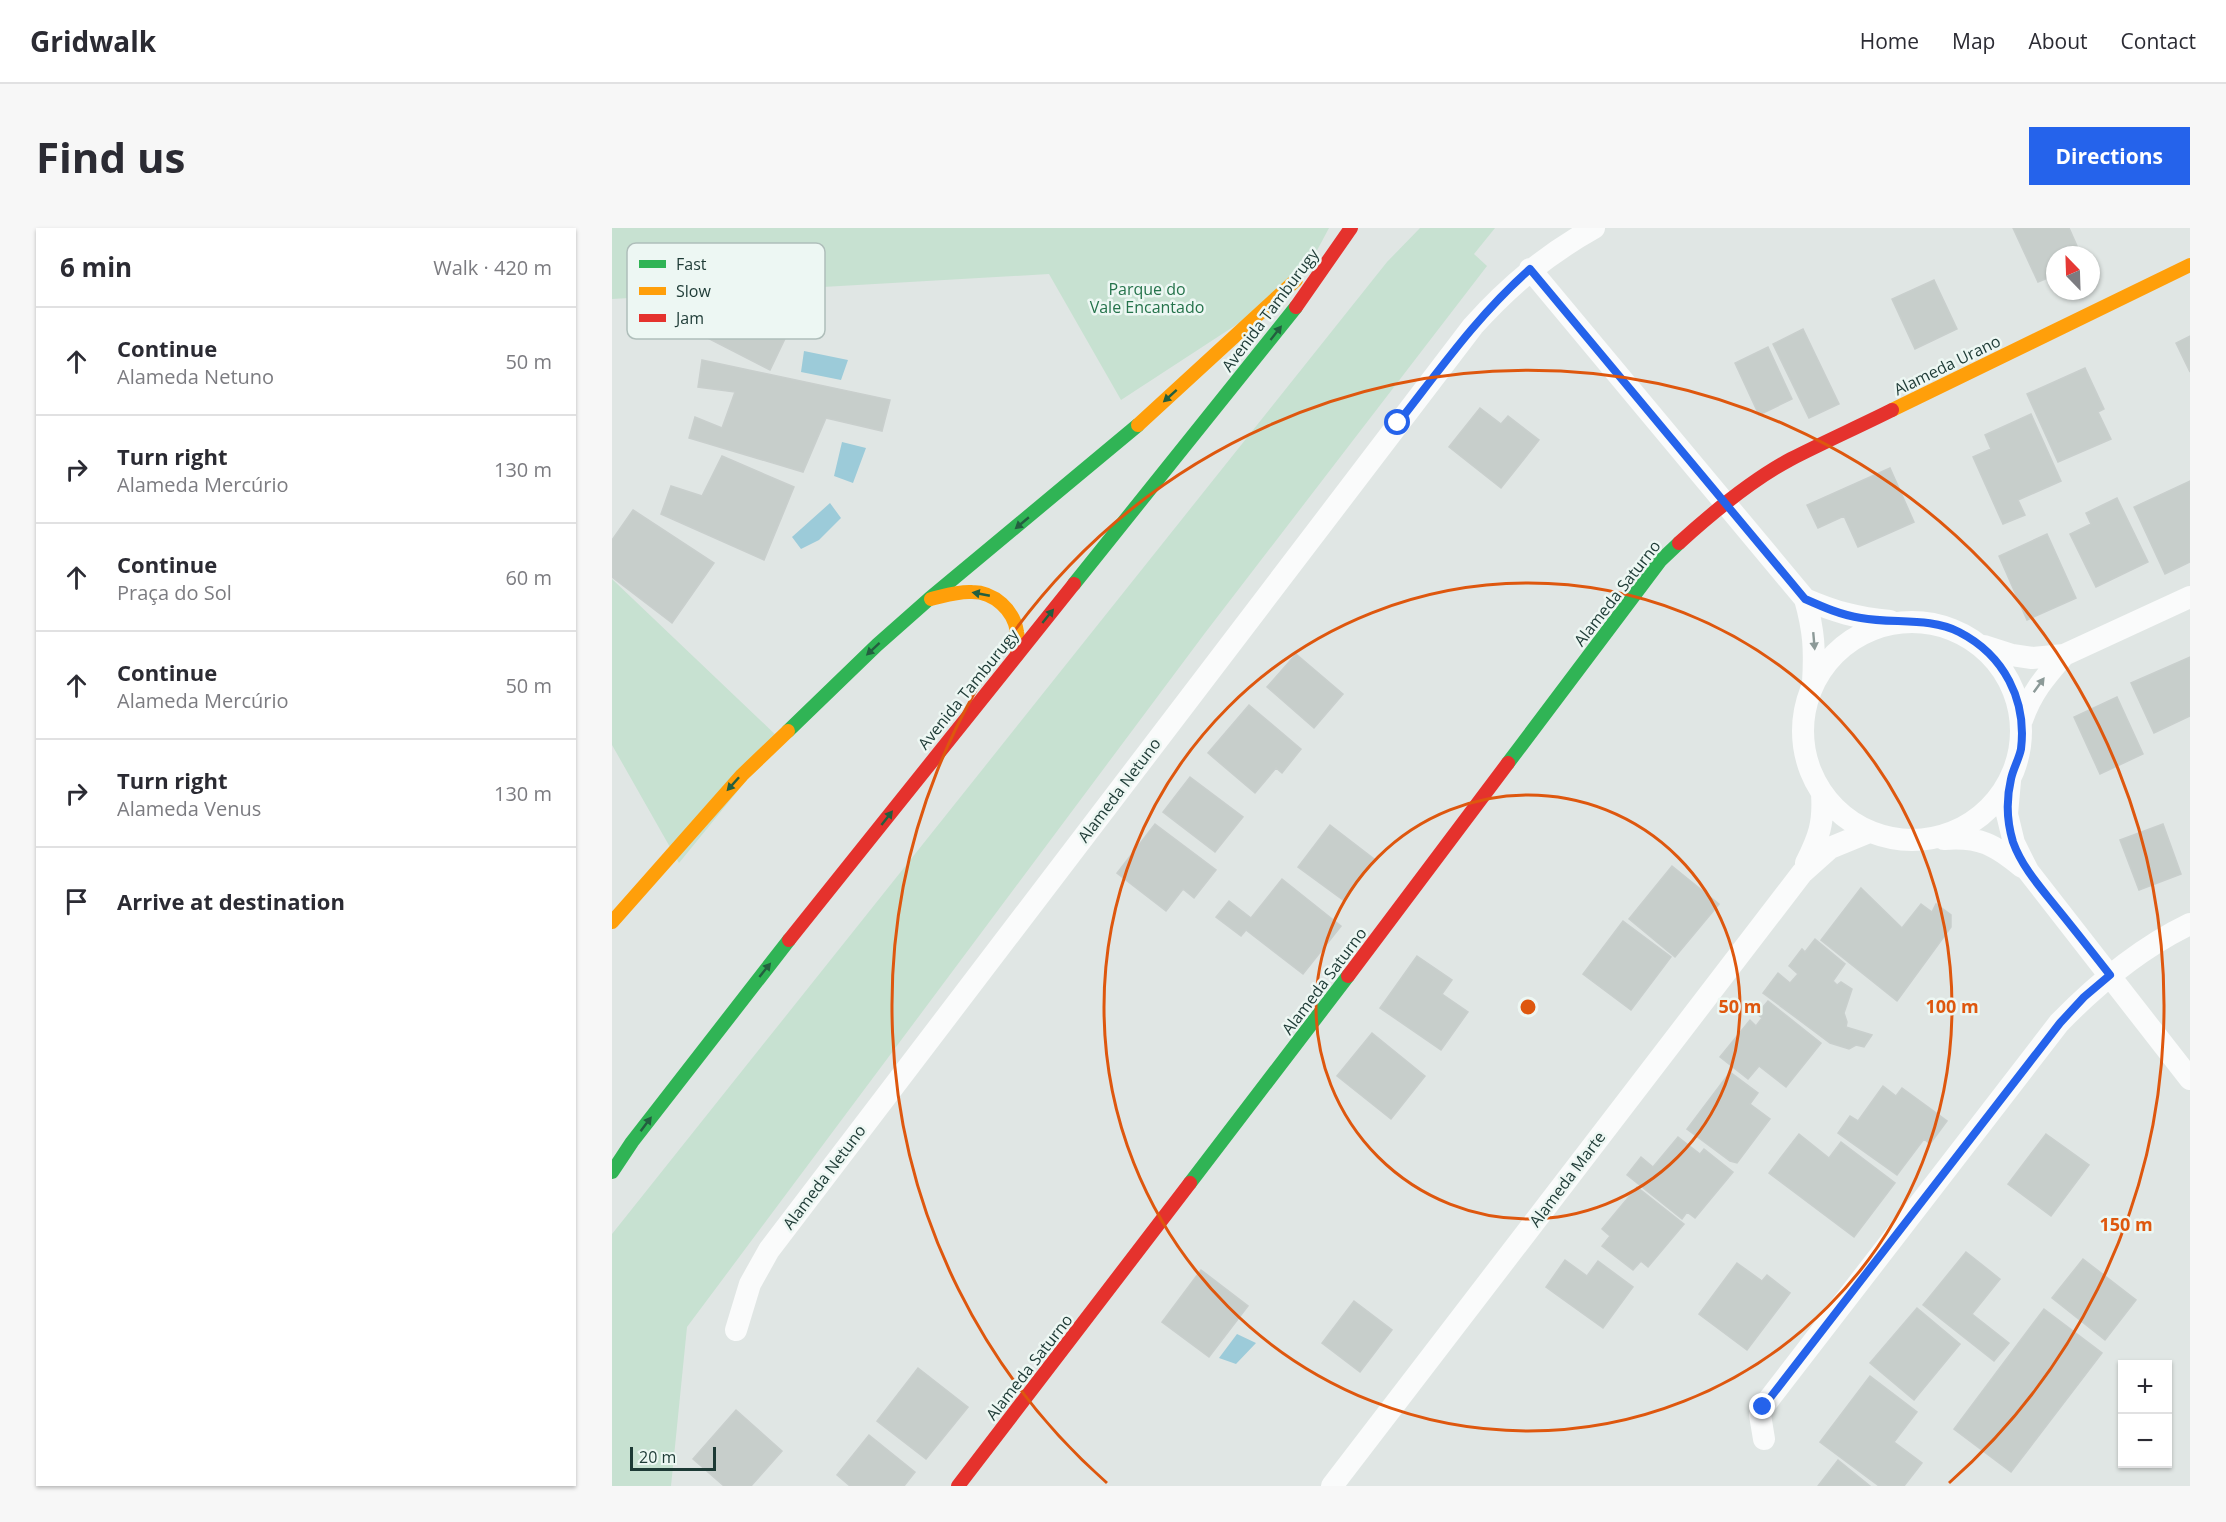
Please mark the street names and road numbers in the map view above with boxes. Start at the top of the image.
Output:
street label: Avenida Tamburugy [1216,243,1324,376]
street label: Alameda Urano [1890,330,2004,400]
street label: Alameda Saturno [1569,535,1665,651]
street label: Avenida Tamburugy [913,623,1024,754]
street label: Alameda Netuno [1072,733,1166,847]
street label: Alameda Saturno [1276,923,1372,1039]
street label: Alameda Netuno [777,1120,871,1234]
street label: Alameda Marte [1524,1127,1610,1231]
street label: Alameda Saturno [981,1309,1077,1425]

